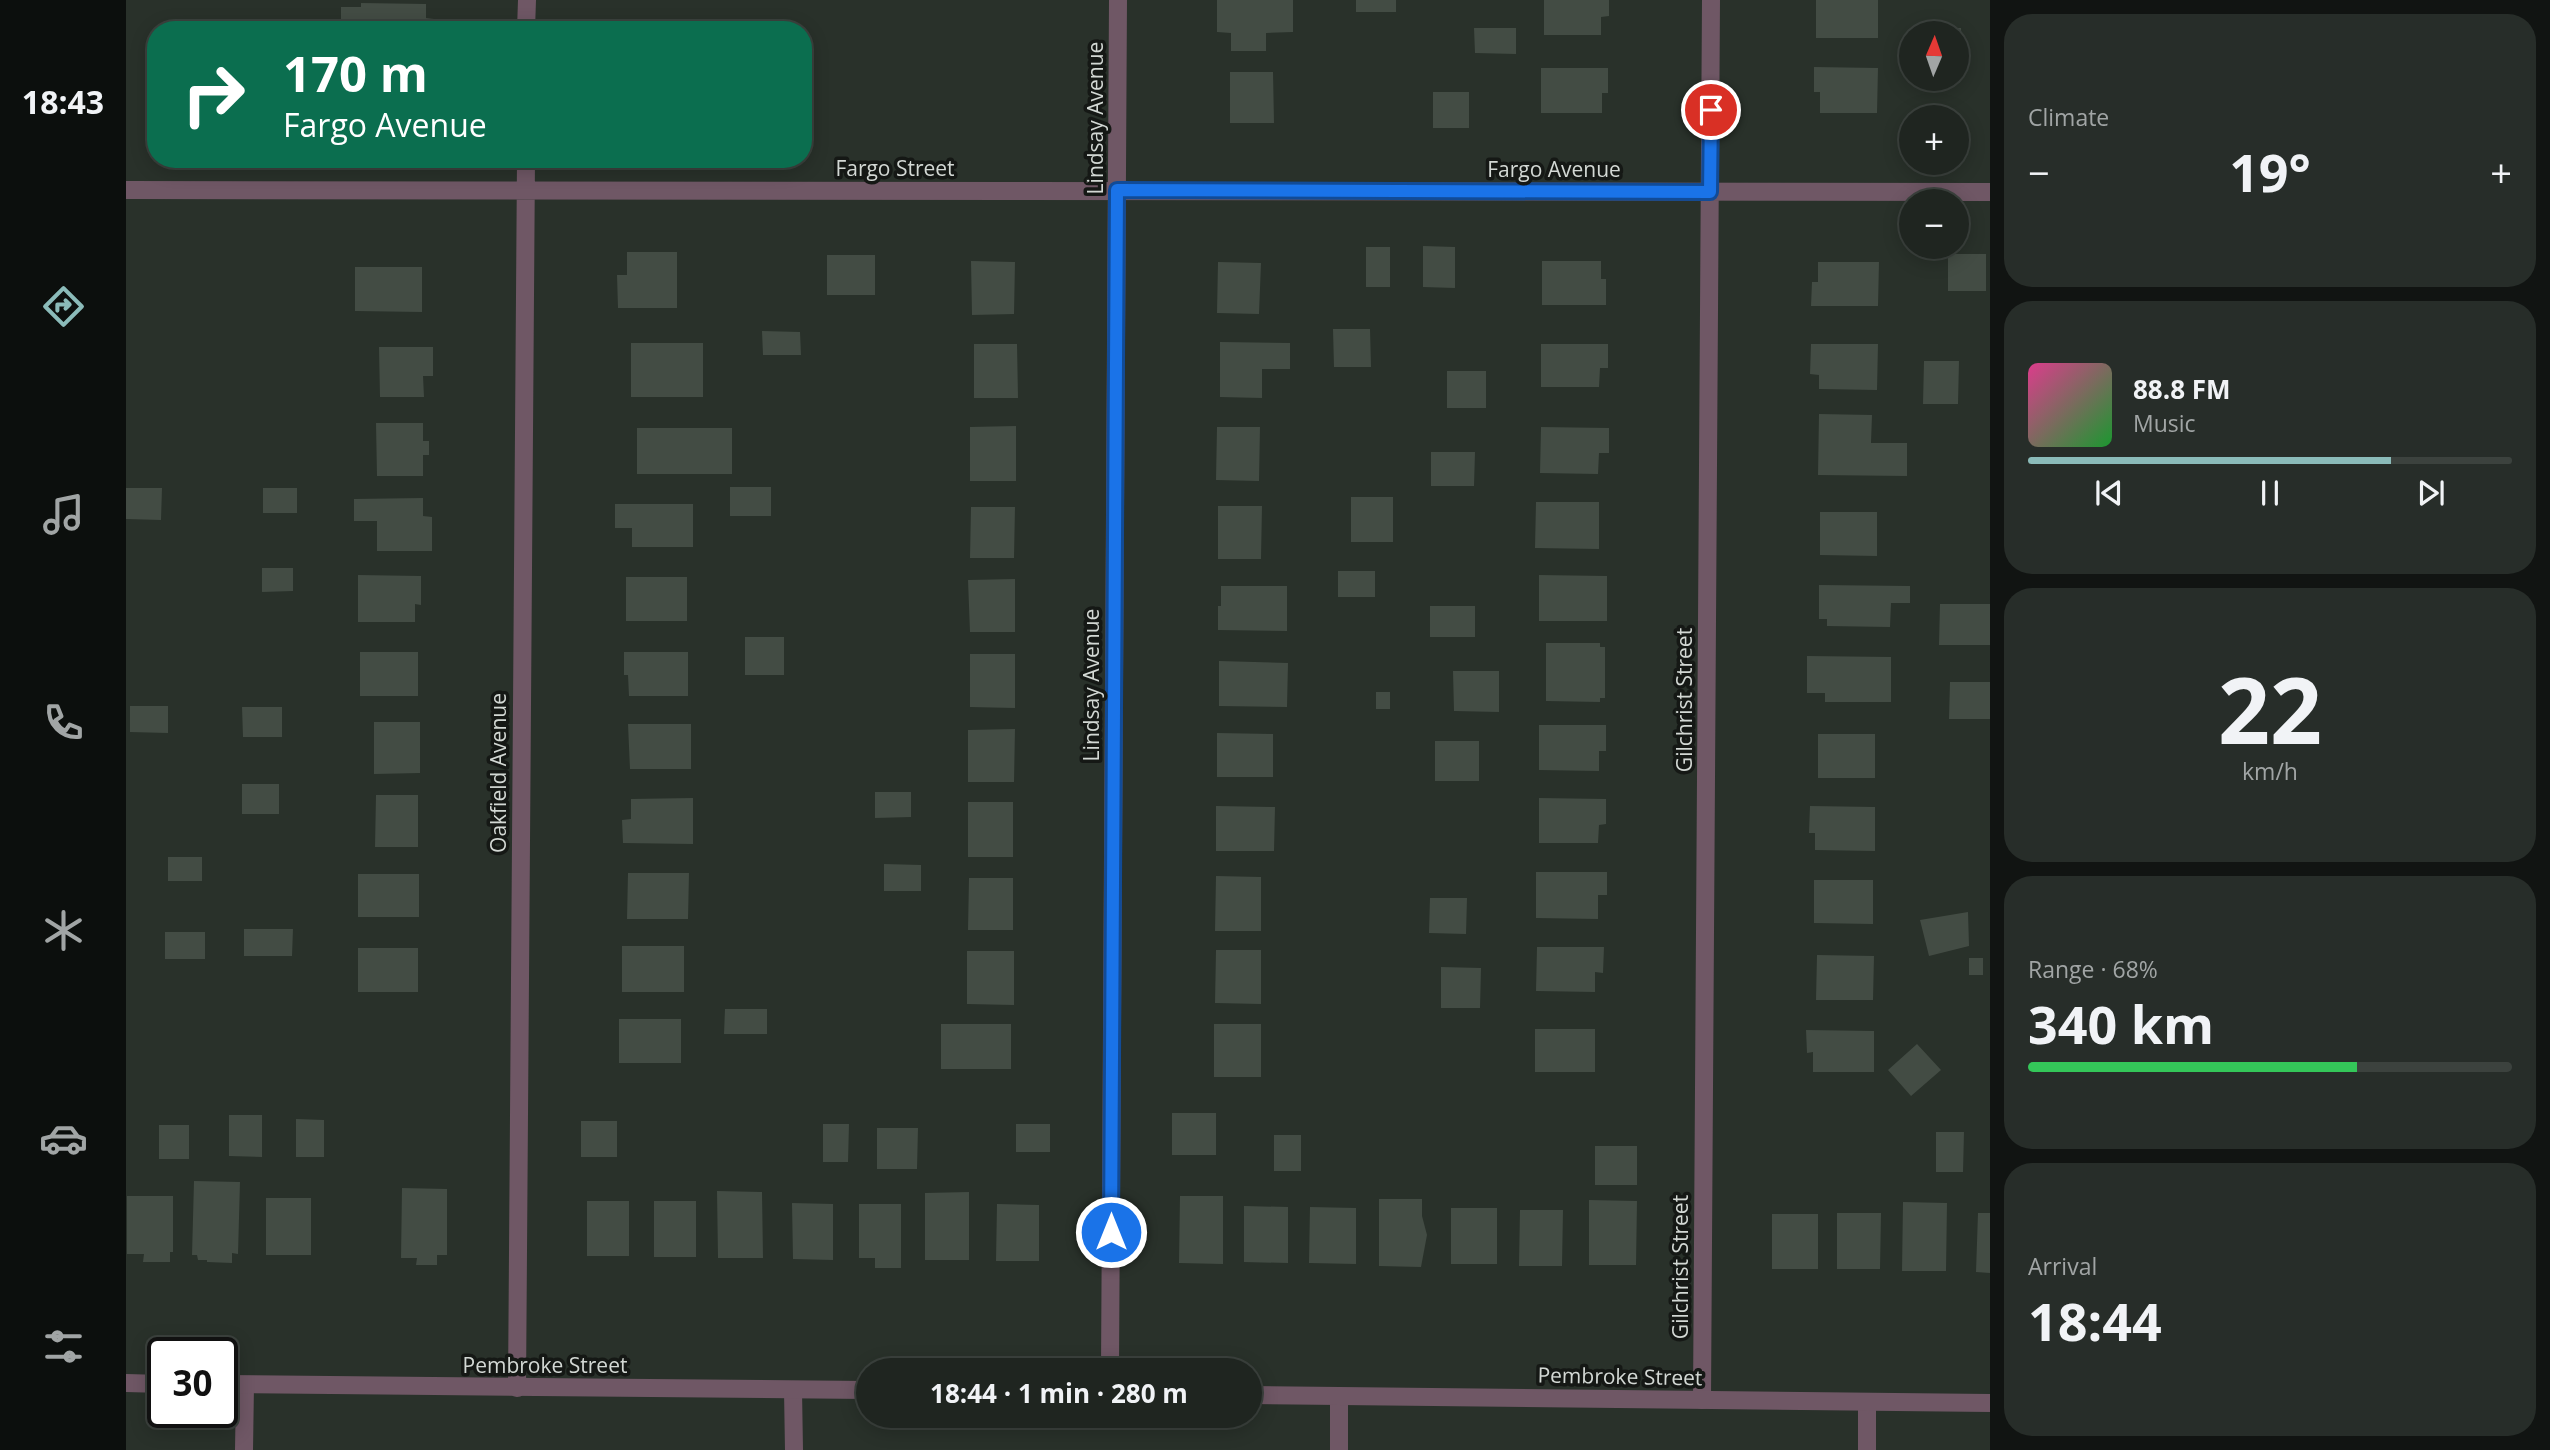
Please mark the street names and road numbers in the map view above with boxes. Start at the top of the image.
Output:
street label: Lindsay Avenue [1081,42,1109,194]
street label: Fargo Street [835,154,955,182]
street label: Fargo Avenue [1487,155,1621,183]
street label: Lindsay Avenue [1077,609,1105,761]
street label: Gilchrist Street [1670,628,1698,772]
street label: Oakfield Avenue [484,693,512,853]
street label: Gilchrist Street [1666,1195,1694,1339]
street label: Pembroke Street [463,1351,627,1379]
street label: Pembroke Street [1537,1361,1703,1391]

